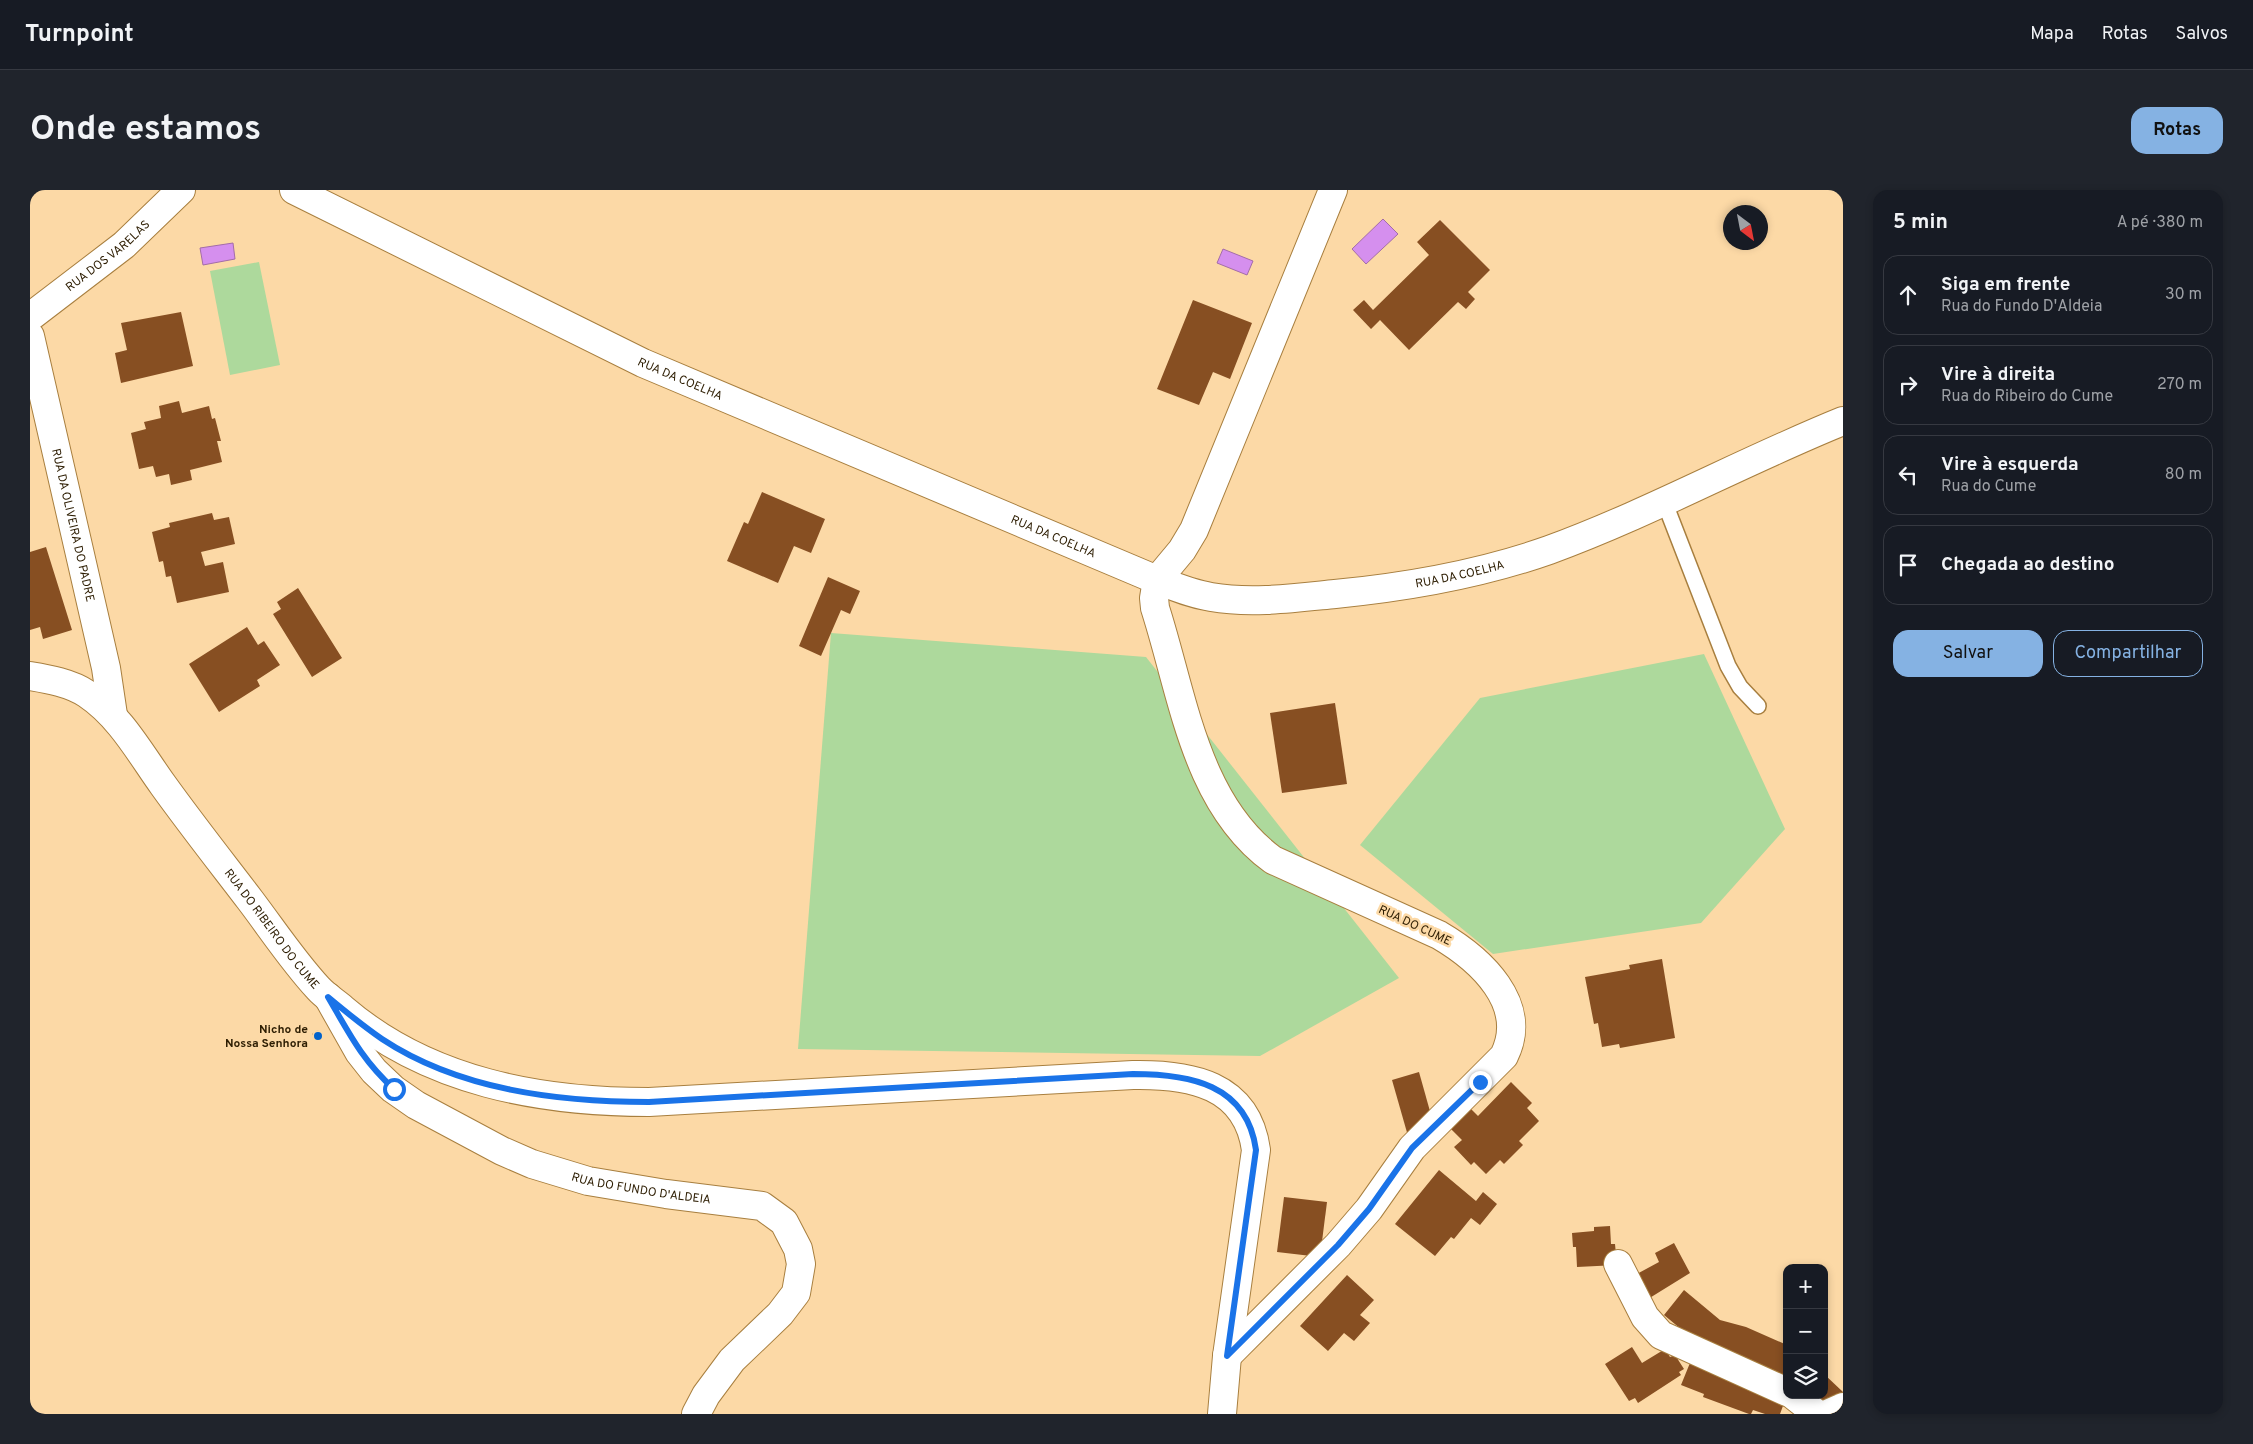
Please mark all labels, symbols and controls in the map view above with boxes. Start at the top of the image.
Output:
text: Turnpoint [25,20,134,50]
text: Mapa [2030,23,2074,46]
text: Rotas [2102,23,2148,46]
text: Salvos [2176,23,2228,46]
button: Rotas [2131,107,2223,154]
text: Onde estamos [30,108,261,152]
north arrow [1723,205,1768,250]
text: 5 min [1893,209,1948,236]
text: A pé · 380 m [2117,213,2203,233]
street label: RUA DOS VARELAS [63,217,154,296]
text: Siga em frente [1941,273,2070,297]
icon: ahead [1894,281,1922,309]
text: 30 m [2165,285,2202,305]
text: Rua do Fundo D'Aldeia [1941,297,2102,317]
street label: RUA DA COELHA [635,355,725,405]
text: Vire à direita [1941,363,2055,387]
icon: right [1894,371,1922,399]
text: 270 m [2157,375,2202,395]
text: Rua do Ribeiro do Cume [1941,387,2113,407]
street label: RUA DA OLIVEIRA DO PADRE [47,447,98,604]
text: Vire à esquerda [1941,453,2079,477]
icon: left [1894,461,1922,489]
text: 80 m [2165,465,2202,485]
text: Rua do Cume [1941,477,2036,497]
street label: RUA DA COELHA [1008,512,1098,562]
icon: arrive [1894,551,1922,579]
text: Chegada ao destino [1941,553,2115,577]
street label: RUA DA COELHA [1414,557,1506,592]
button: Salvar [1893,630,2043,677]
button: Compartilhar [2053,630,2203,677]
street label: RUA DO RIBEIRO DO CUME [220,866,322,993]
street label: RUA DO CUME [1376,902,1454,950]
place label: Nicho de Nossa Senhora [225,1022,308,1052]
marker: Nicho de Nossa Senhora [312,1030,324,1042]
route end [1469,1071,1492,1094]
route start [383,1078,406,1101]
street label: RUA DO FUNDO D'ALDEIA [569,1169,712,1209]
map controls [1783,1264,1828,1399]
button: + [1783,1264,1828,1309]
button: − [1783,1309,1828,1354]
button: layers [1783,1354,1828,1399]

